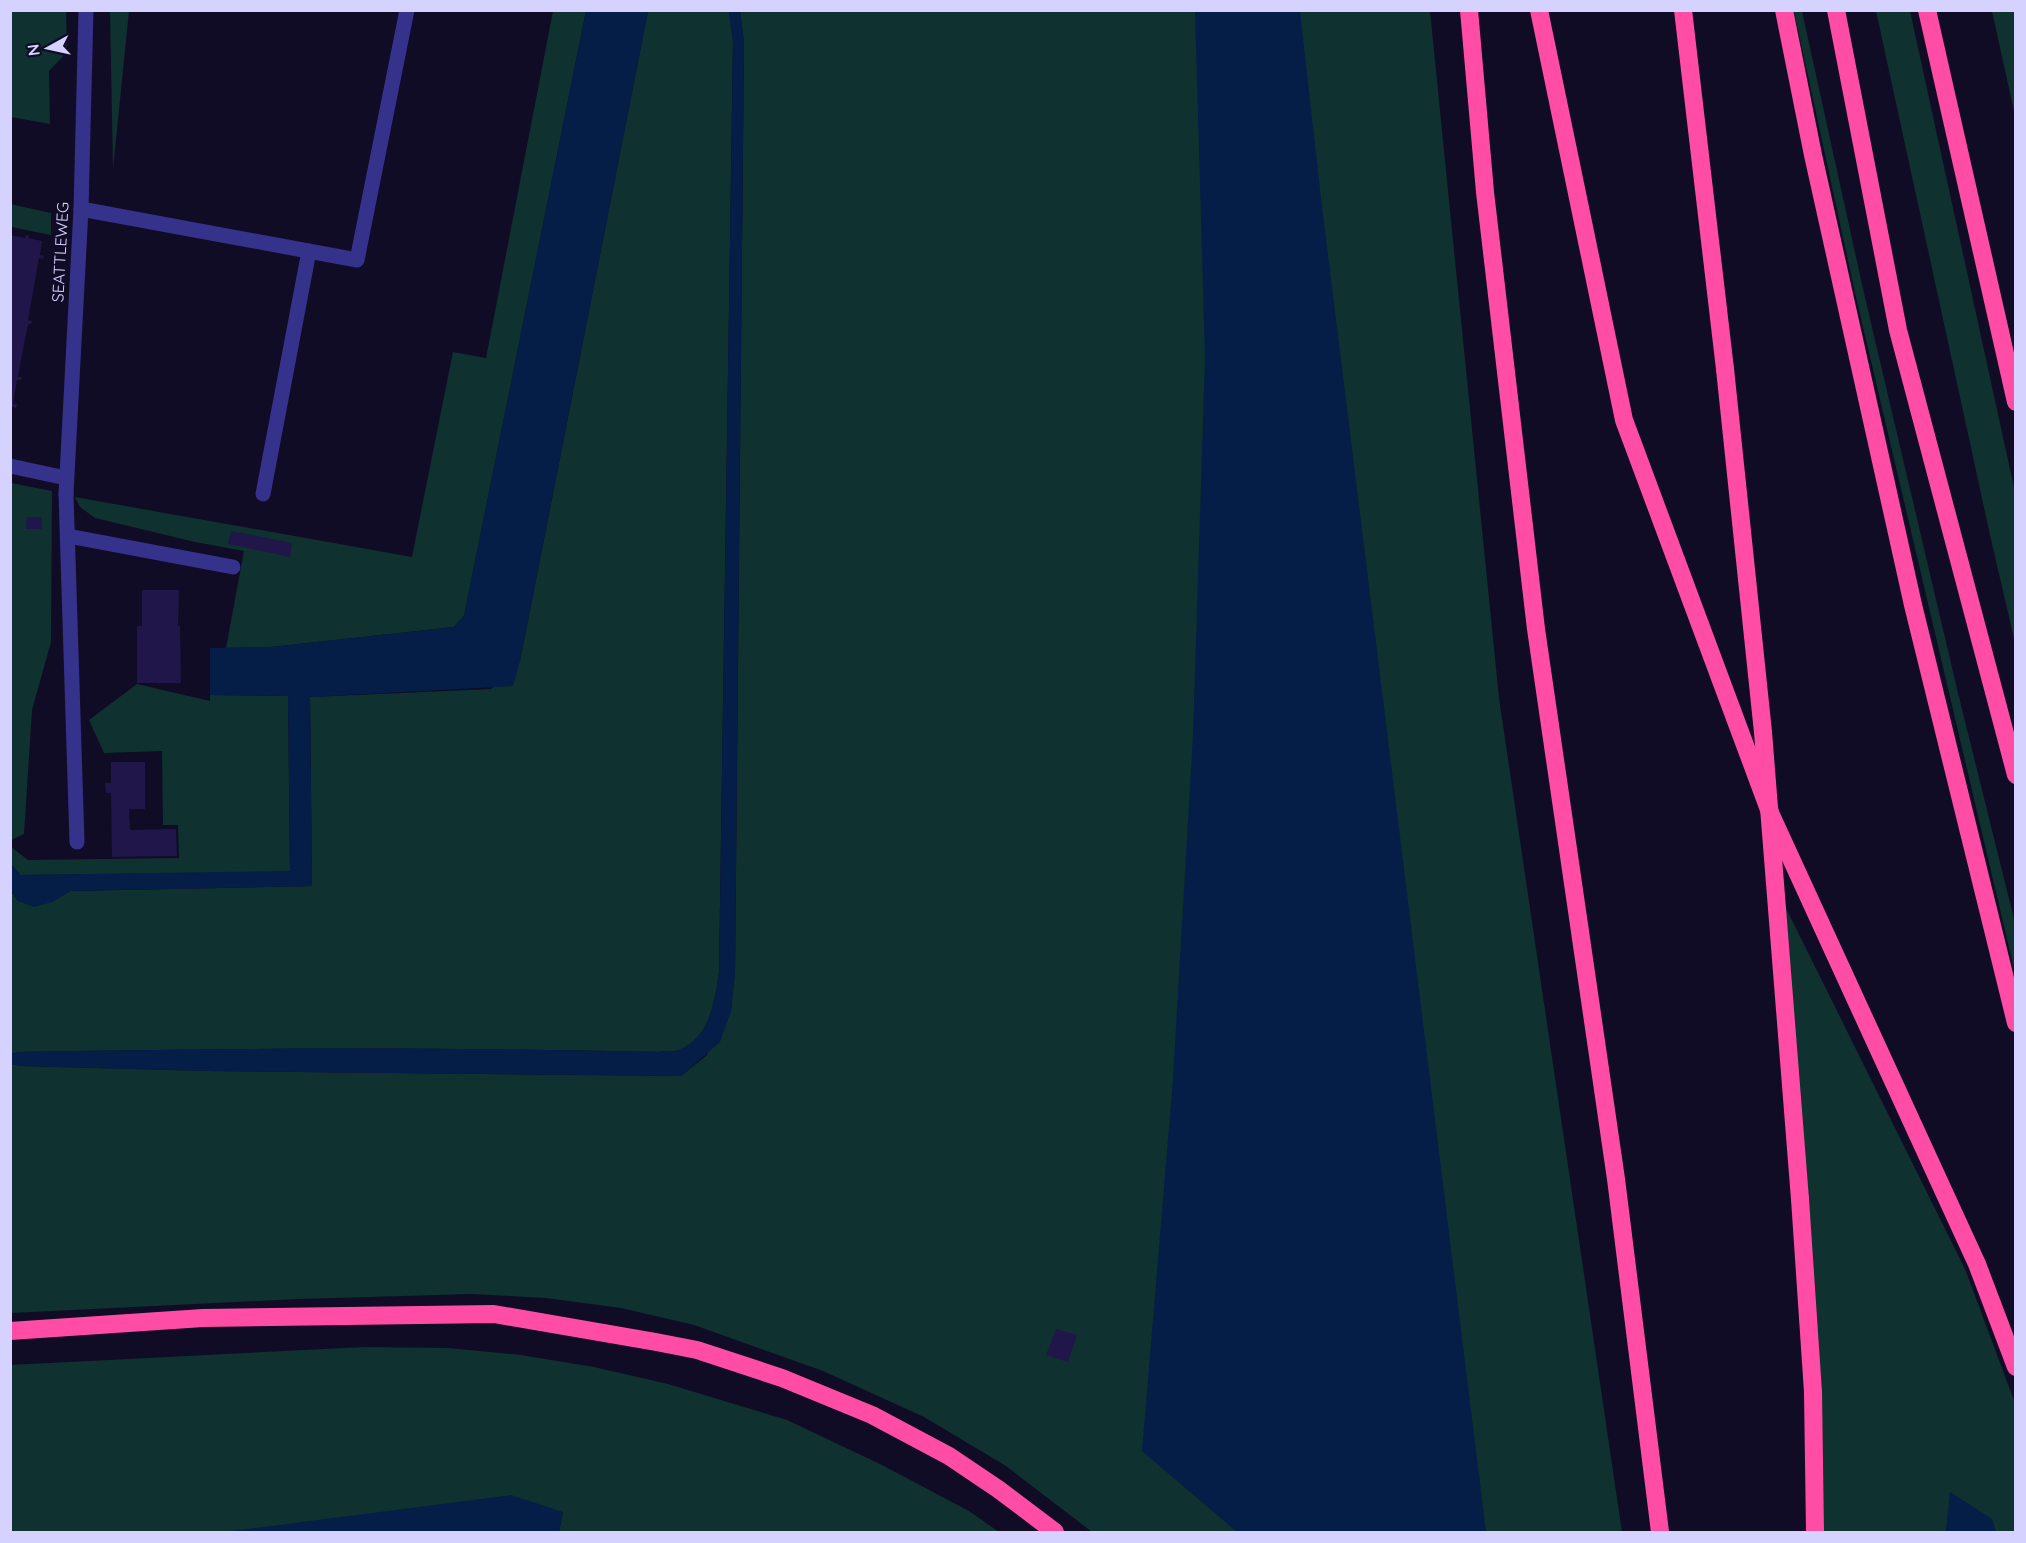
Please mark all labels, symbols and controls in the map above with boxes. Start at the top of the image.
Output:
north arrow [18,18,78,78]
text: N [22,43,44,57]
street label: SEATTLEWEG [47,201,73,303]

